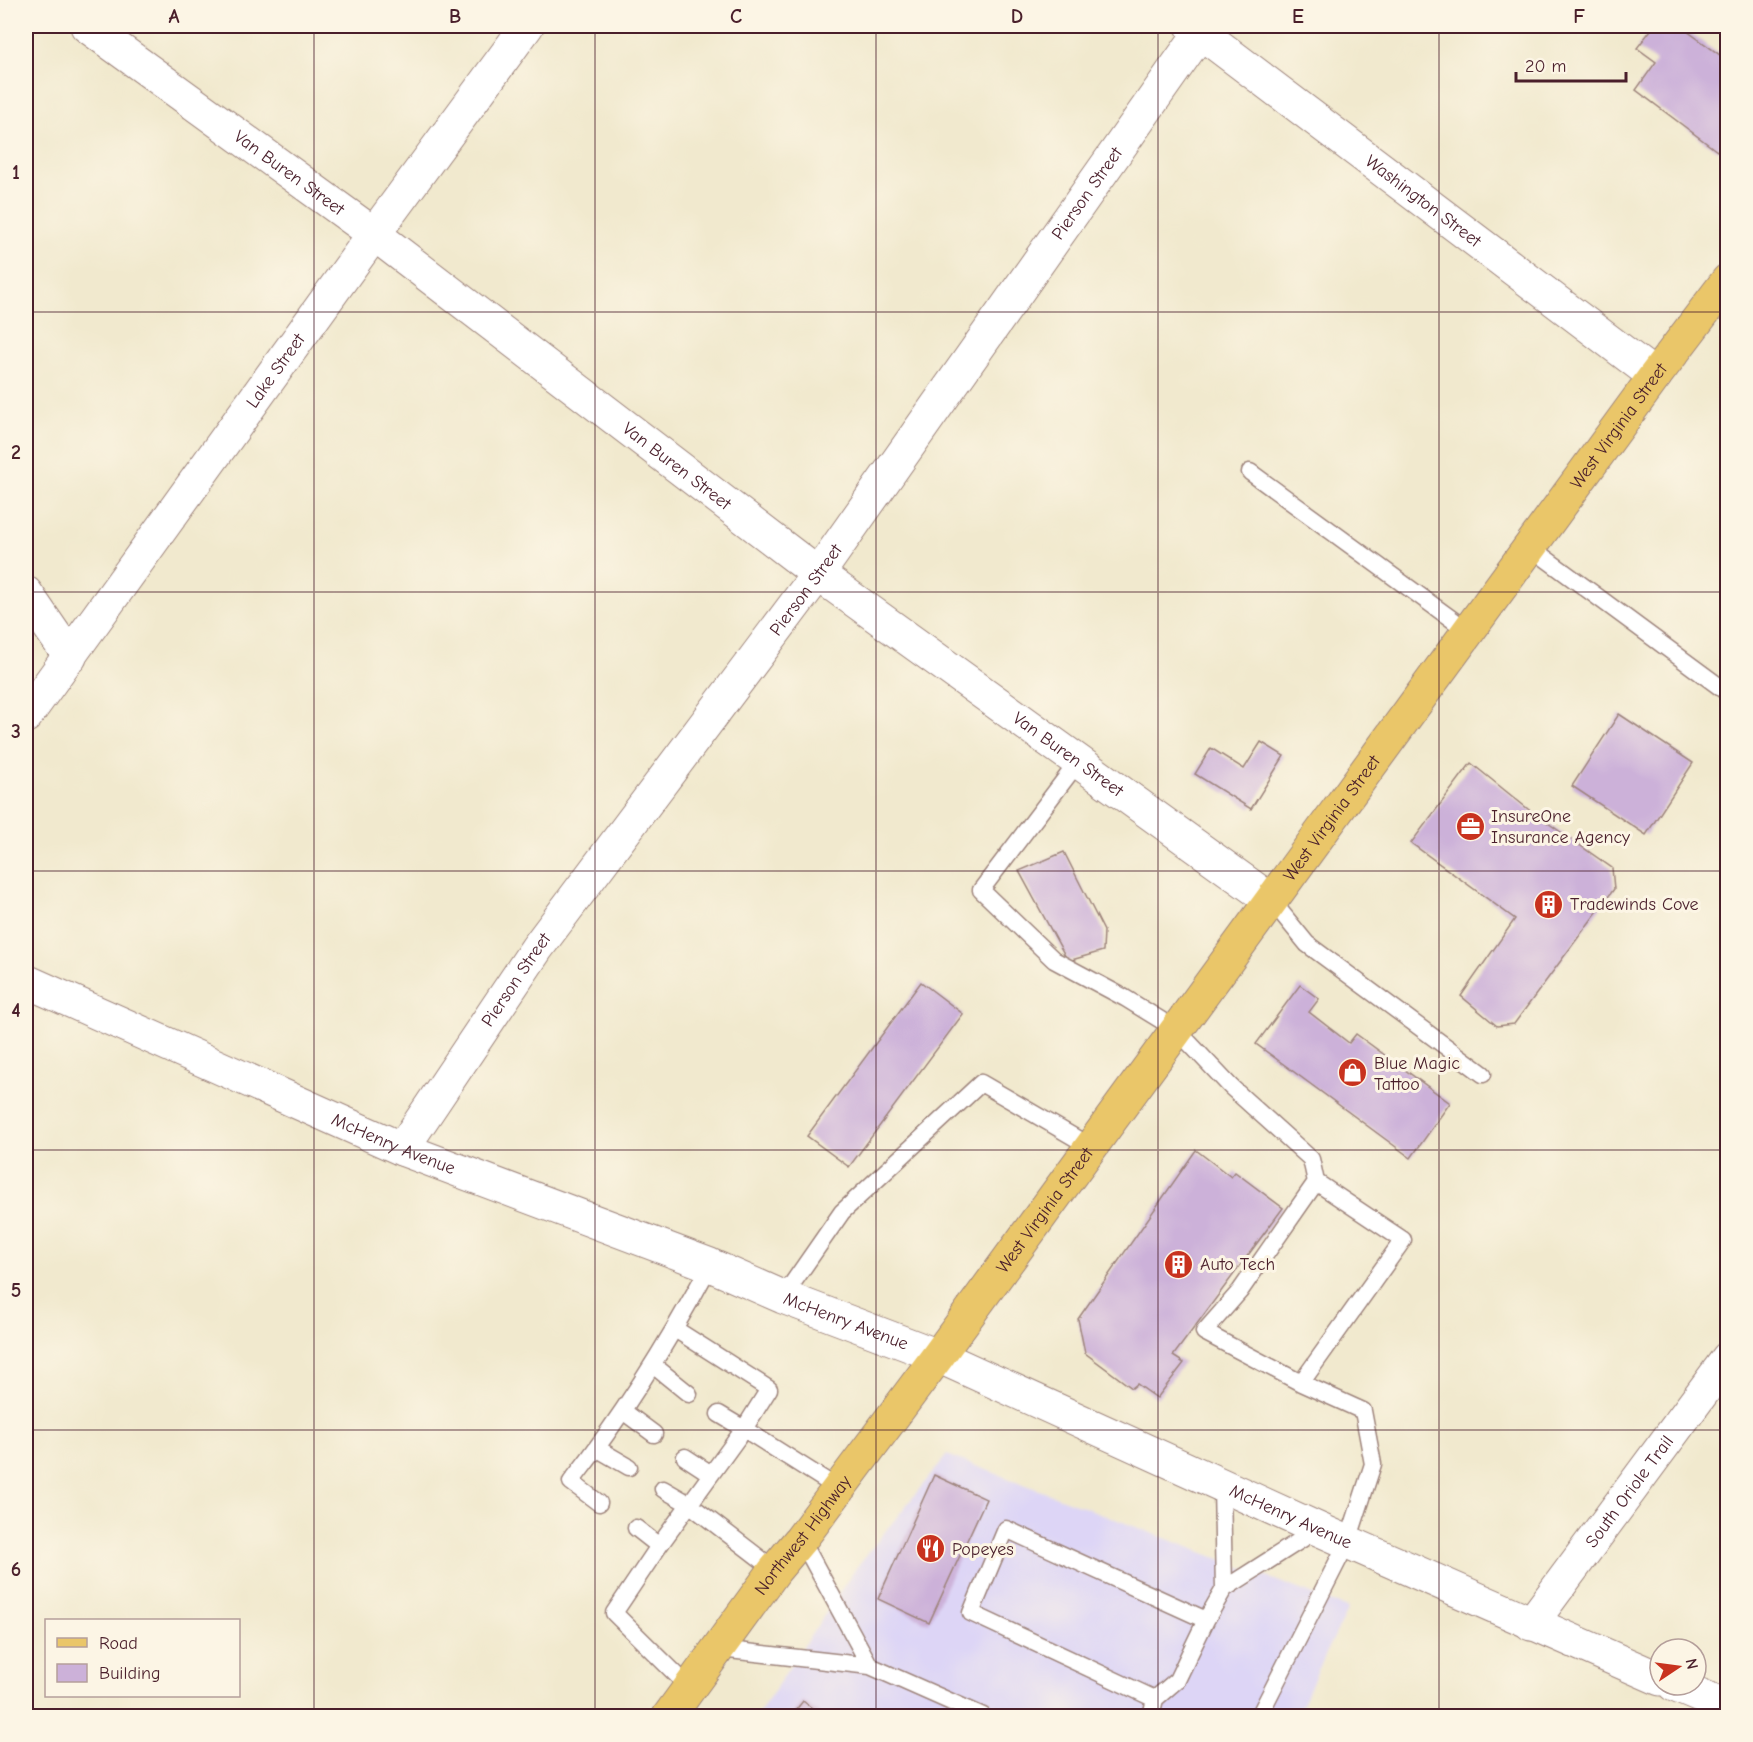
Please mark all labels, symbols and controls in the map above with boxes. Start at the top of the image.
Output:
text: A [168,5,180,28]
text: B [449,5,461,28]
text: C [730,5,742,28]
text: D [1011,5,1023,28]
text: E [1292,5,1304,28]
text: F [1573,5,1585,28]
scale bar [1516,45,1626,83]
text: 20 m [1525,56,1566,77]
street label: Van Buren Street [230,126,349,220]
street label: Pierson Street [1047,142,1127,244]
street label: Washington Street [1361,150,1486,252]
text: 1 [12,161,20,184]
street label: Lake Street [242,329,310,412]
street label: West Virginia Street [1566,358,1672,493]
street label: Van Buren Street [618,418,736,515]
text: 2 [11,441,21,464]
street label: Pierson Street [765,539,847,640]
street label: Van Buren Street [1009,707,1128,802]
text: 3 [11,720,21,743]
street label: West Virginia Street [1279,750,1385,885]
place label: InsureOne Insurance Agency [1491,806,1631,848]
office icon: InsureOne Insurance Agency [1454,810,1486,842]
building icon: Tradewinds Cove [1533,888,1565,920]
place label: Tradewinds Cove [1570,894,1698,915]
street label: Pierson Street [477,928,556,1031]
text: 4 [11,999,21,1022]
place label: Blue Magic Tattoo [1374,1053,1460,1095]
shop icon: Blue Magic Tattoo [1337,1057,1369,1089]
street label: McHenry Avenue [329,1109,458,1179]
street label: West Virginia Street [992,1143,1098,1277]
building icon: Auto Tech [1163,1248,1195,1280]
place label: Auto Tech [1200,1254,1275,1275]
text: 5 [11,1279,21,1302]
street label: McHenry Avenue [781,1288,911,1354]
street label: South Oriole Trail [1581,1431,1678,1552]
street label: Northwest Highway [750,1470,856,1599]
street label: McHenry Avenue [1226,1480,1355,1553]
restaurant icon: Popeyes [915,1533,947,1565]
place label: Popeyes [952,1539,1014,1560]
text: 6 [11,1558,21,1581]
legend [45,1619,240,1697]
text: Road [99,1633,138,1654]
north arrow [1648,1637,1708,1697]
text: N [1682,1657,1702,1671]
text: Building [99,1663,161,1684]

